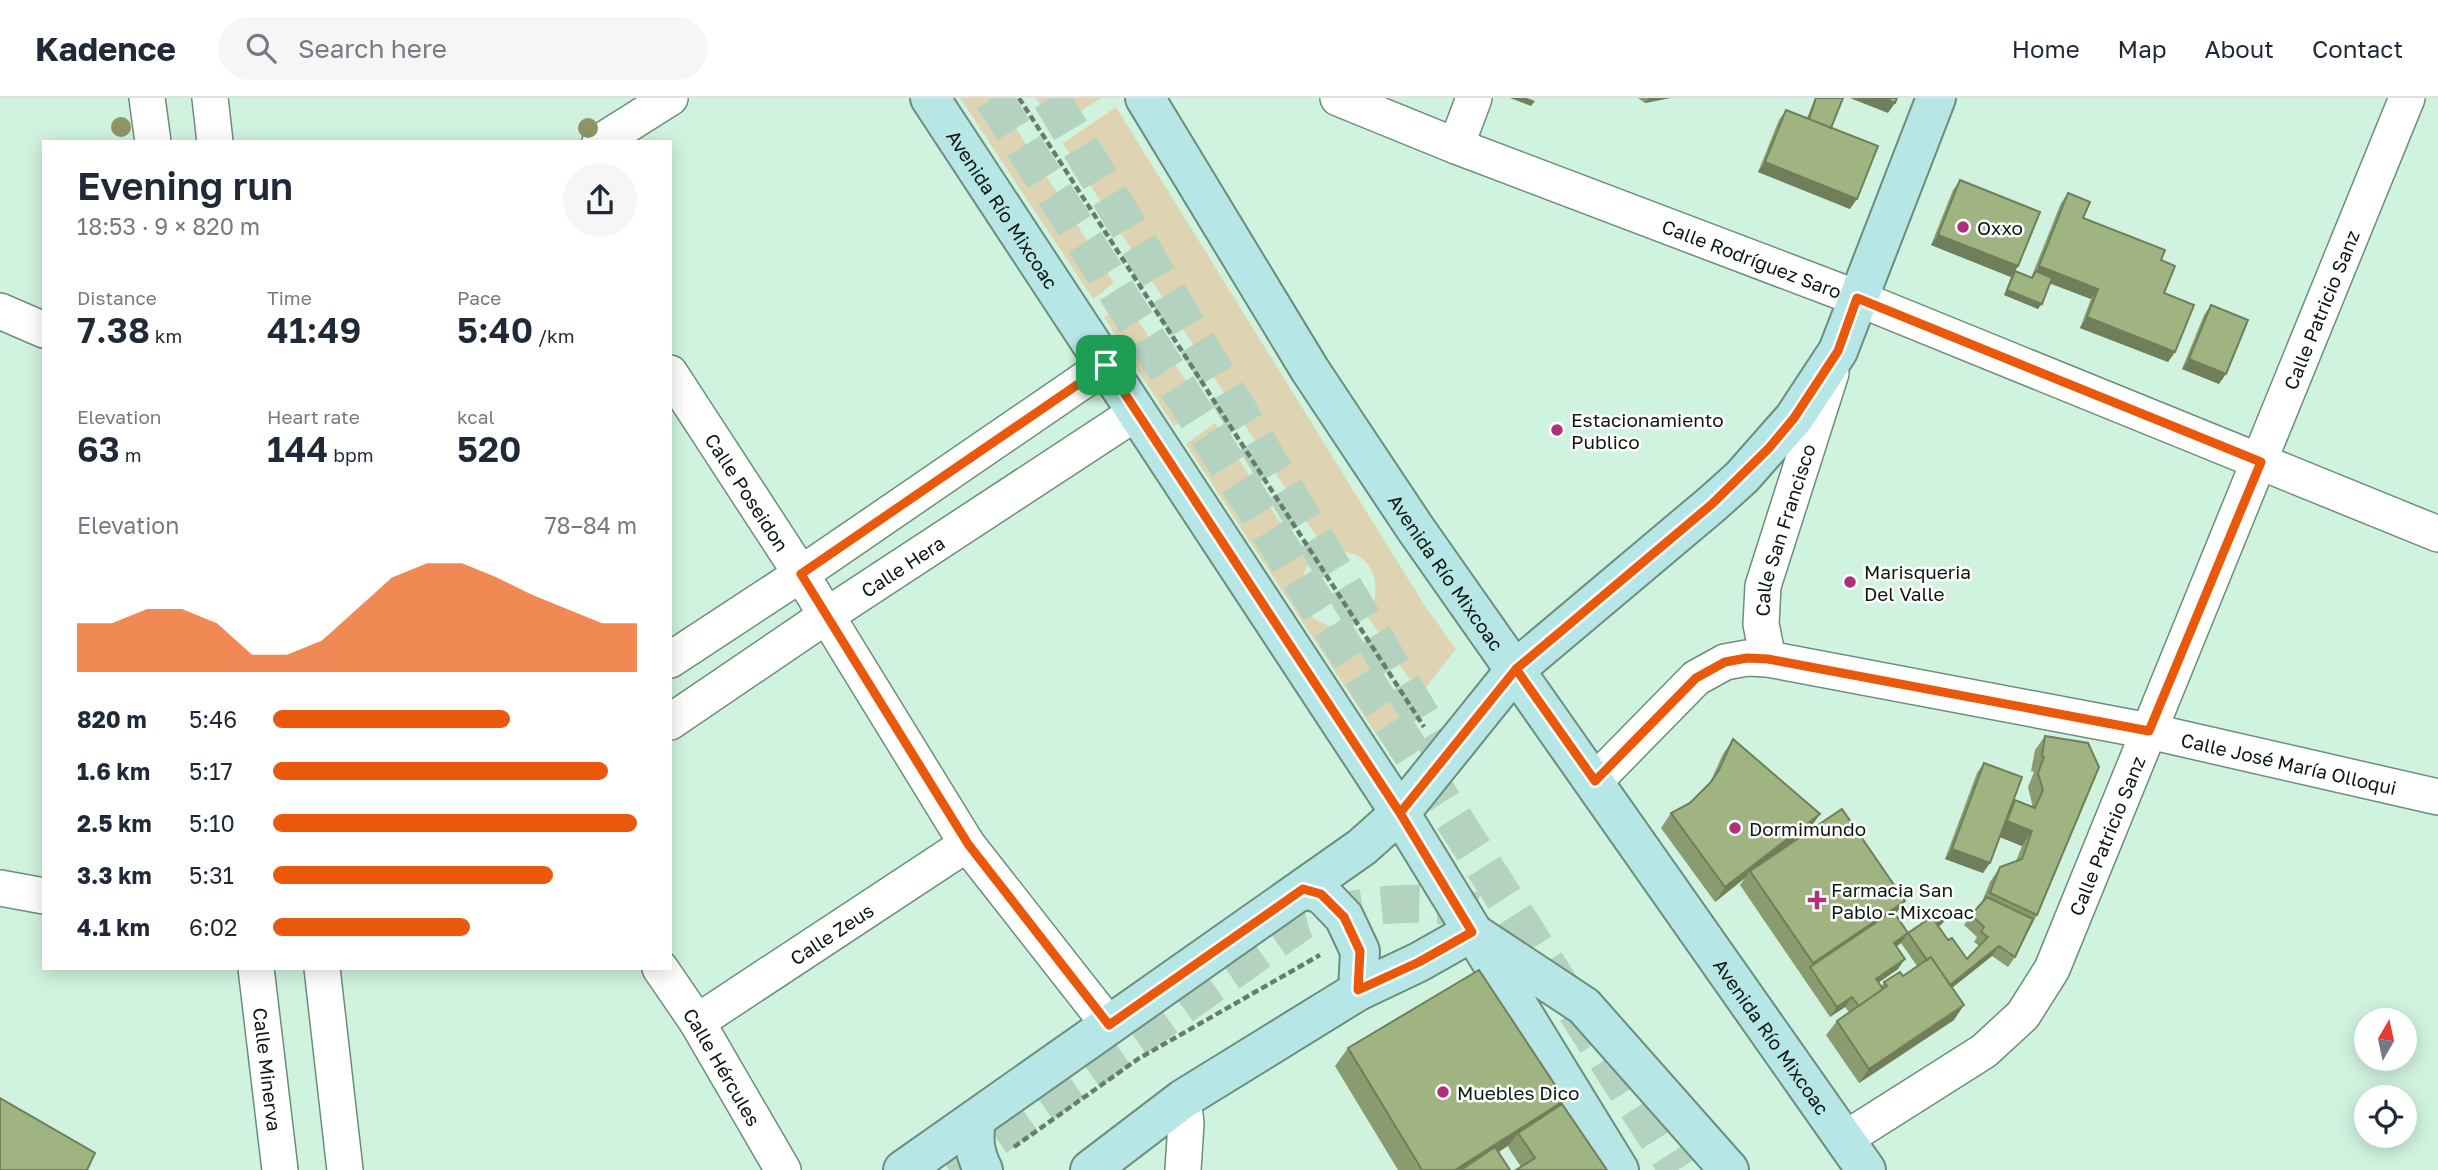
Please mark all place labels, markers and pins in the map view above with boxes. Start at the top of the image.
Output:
place label: Oxxo [1977,216,2023,239]
marker: Oxxo [1955,219,1971,235]
pin [1076,335,1136,395]
place label: Estacionamiento Publico [1571,408,1724,453]
marker: Estacionamiento Publico [1549,422,1565,438]
place label: Marisqueria Del Valle [1864,560,1971,605]
marker: Marisqueria Del Valle [1842,574,1858,590]
place label: Dormimundo [1749,817,1866,840]
marker: Dormimundo [1727,820,1743,836]
place label: Farmacia San Pablo - Mixcoac [1831,878,1974,923]
marker: Farmacia San Pablo - Mixcoac [1809,892,1825,908]
place label: Muebles Dico [1457,1081,1579,1104]
marker: Muebles Dico [1435,1084,1451,1100]

